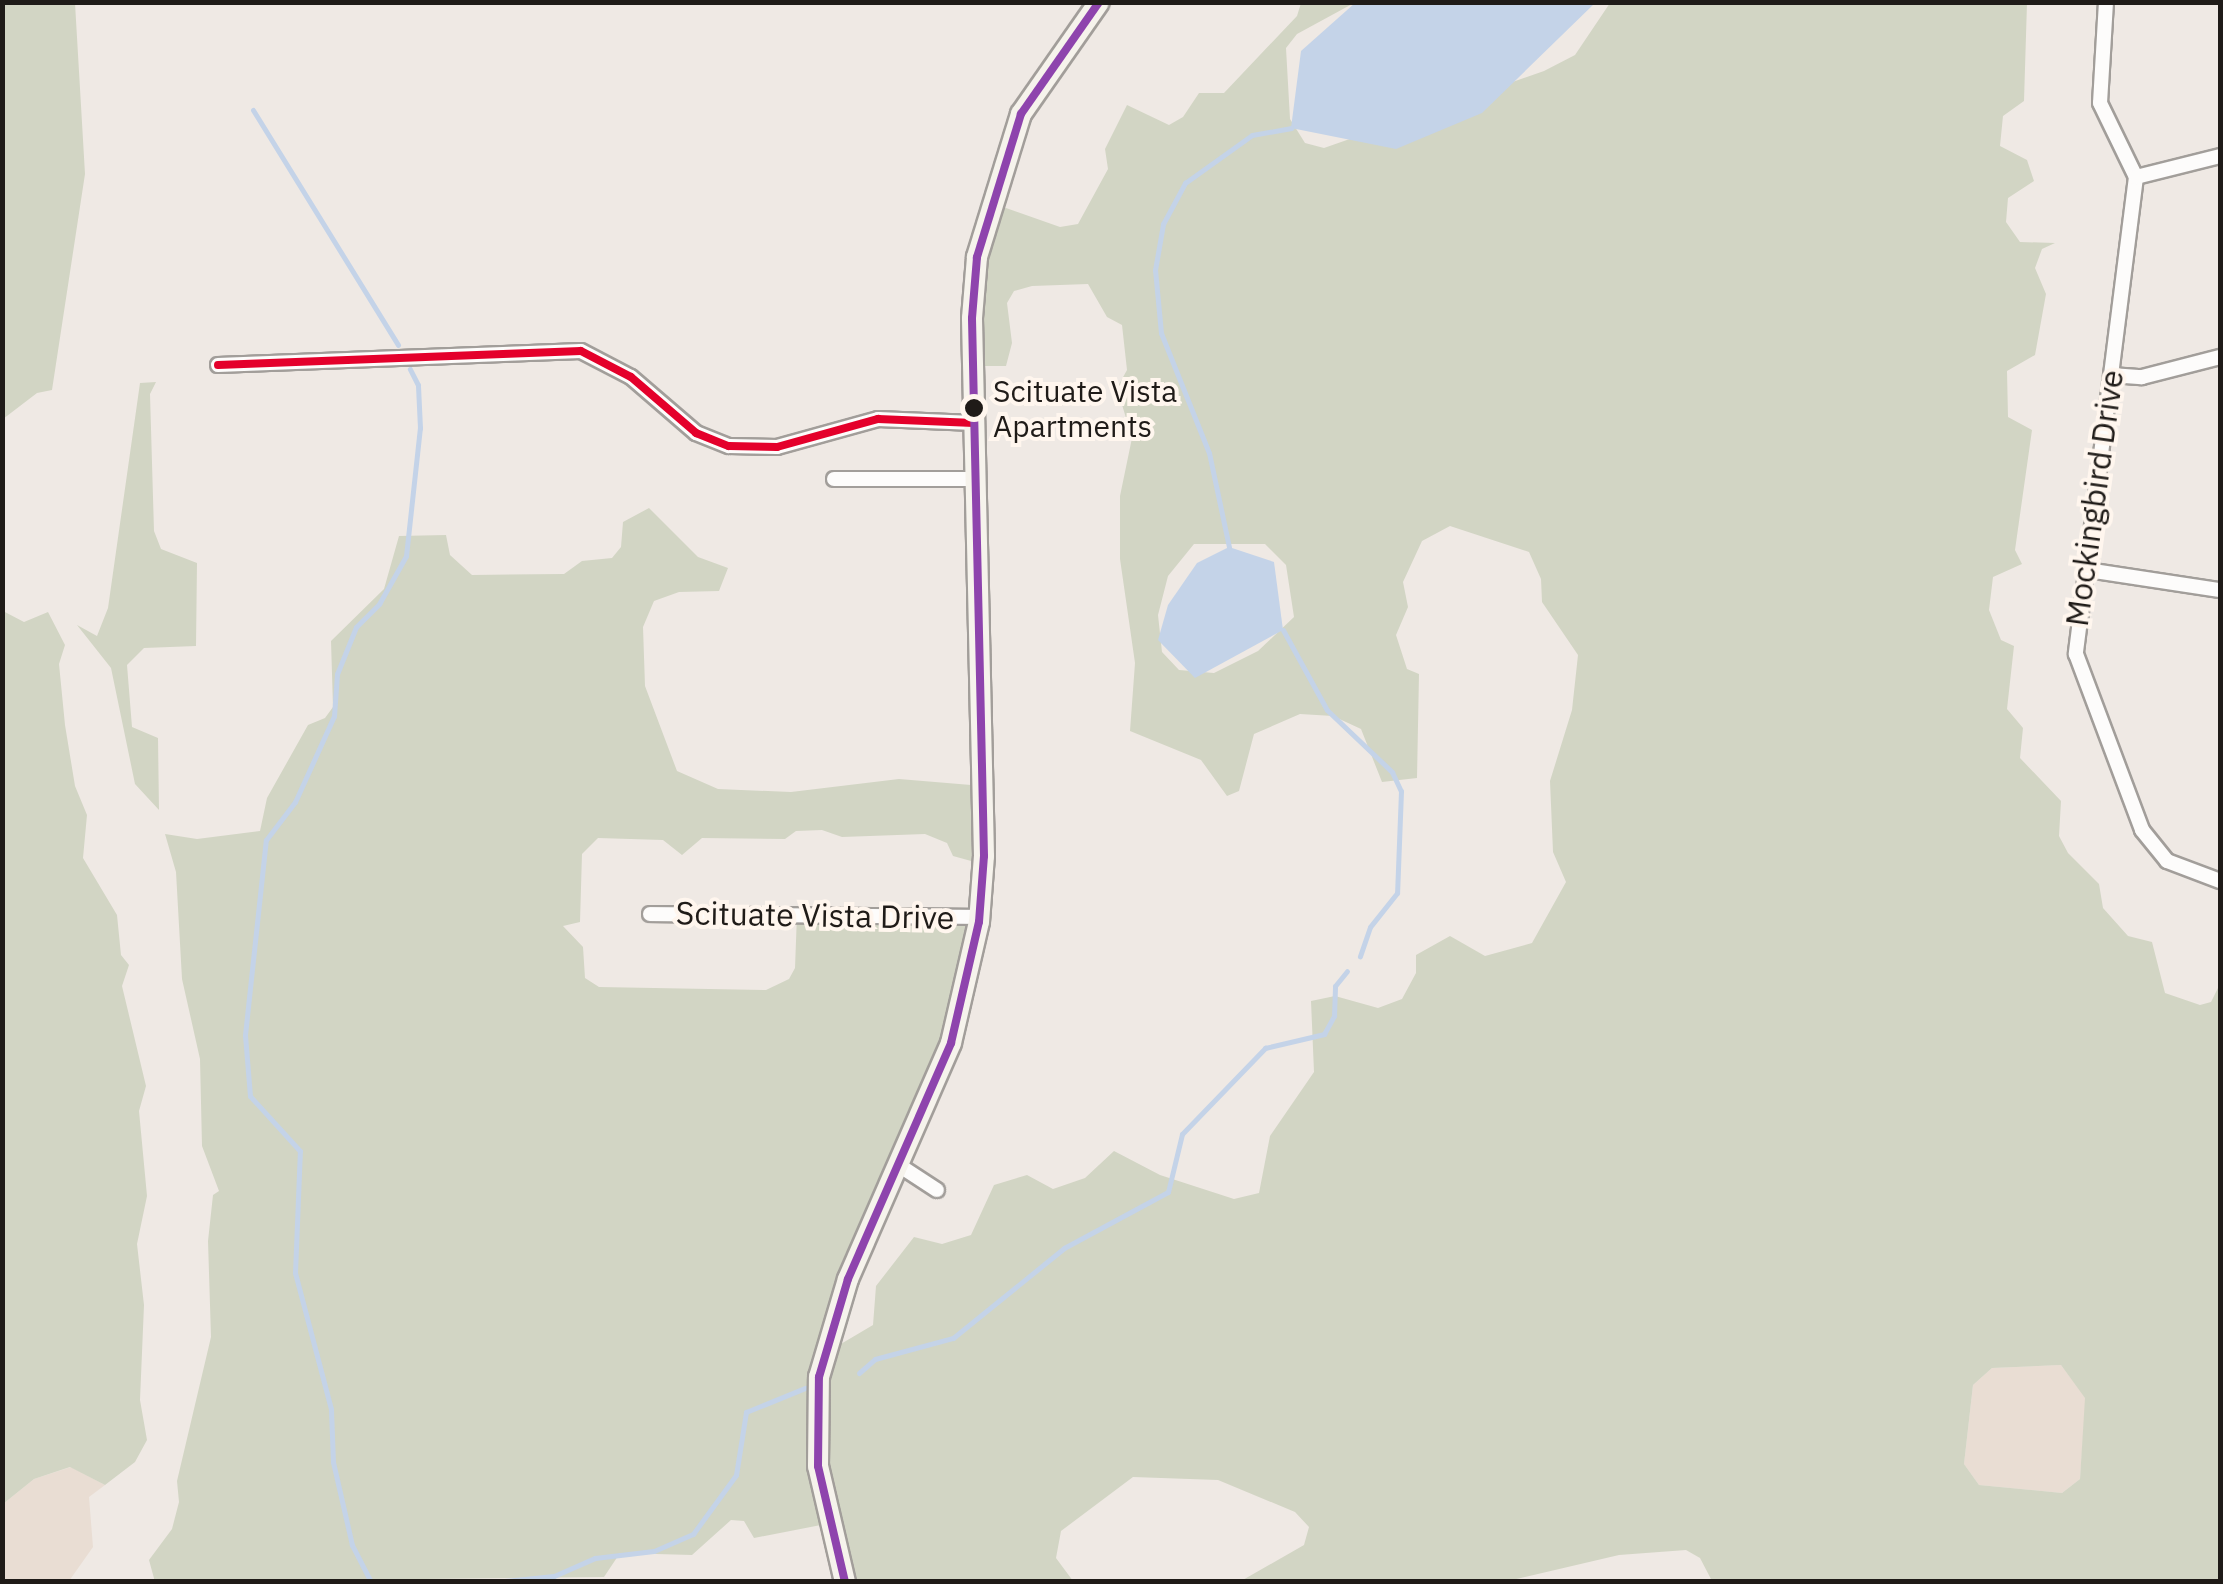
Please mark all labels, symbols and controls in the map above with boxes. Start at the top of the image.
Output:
street label: Mockingbird Drive [2057,367,2131,629]
place label: Scituate Vista Apartments [993,373,1177,444]
marker: Scituate Vista Apartments [964,398,984,418]
street label: Scituate Vista Drive [675,893,955,937]

